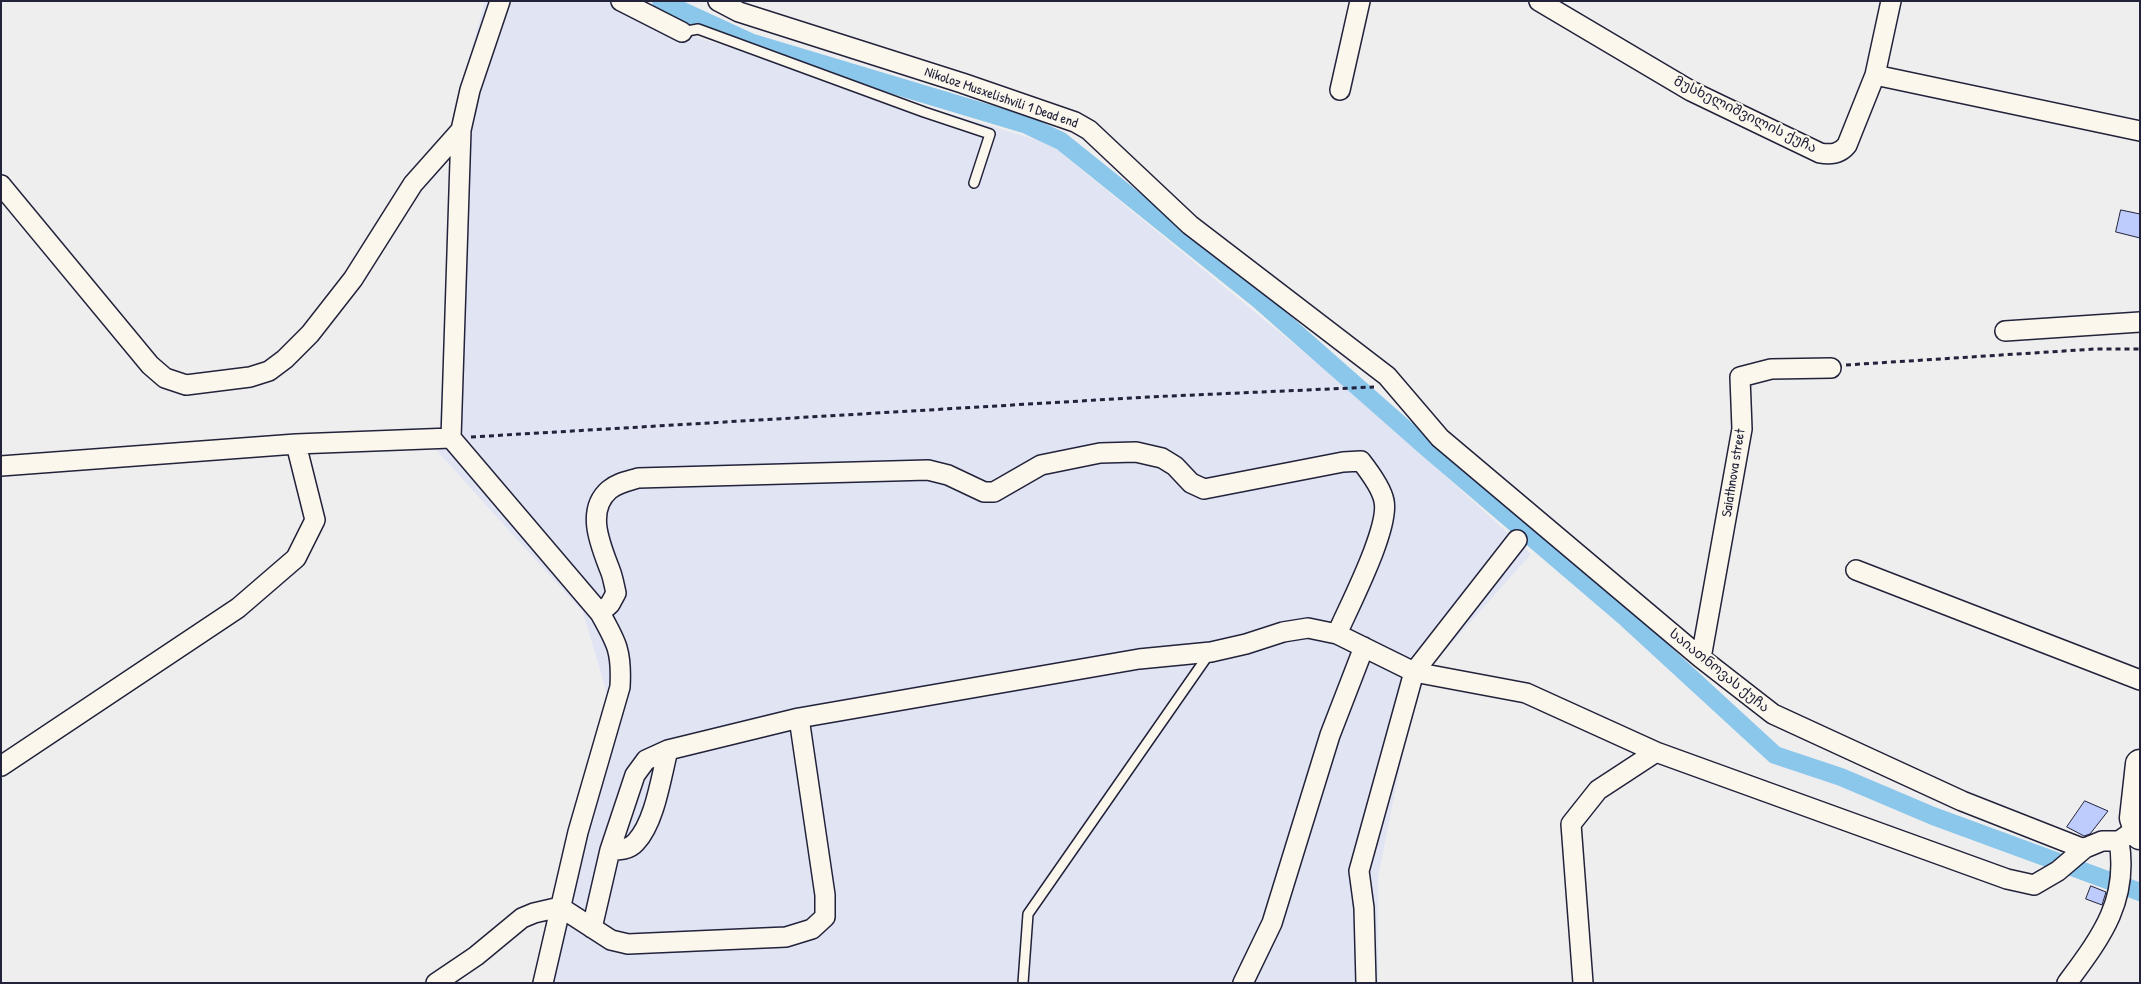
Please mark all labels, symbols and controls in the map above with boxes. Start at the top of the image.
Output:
street label: Nikoloz Musxelishvili 1 Dead end [922,64,1080,132]
street label: მუსხელიშვილის ქუჩა [1671,73,1819,157]
street label: Saiathnova street [1719,428,1749,518]
street label: საიათნოვას ქუჩა [1666,626,1772,716]

